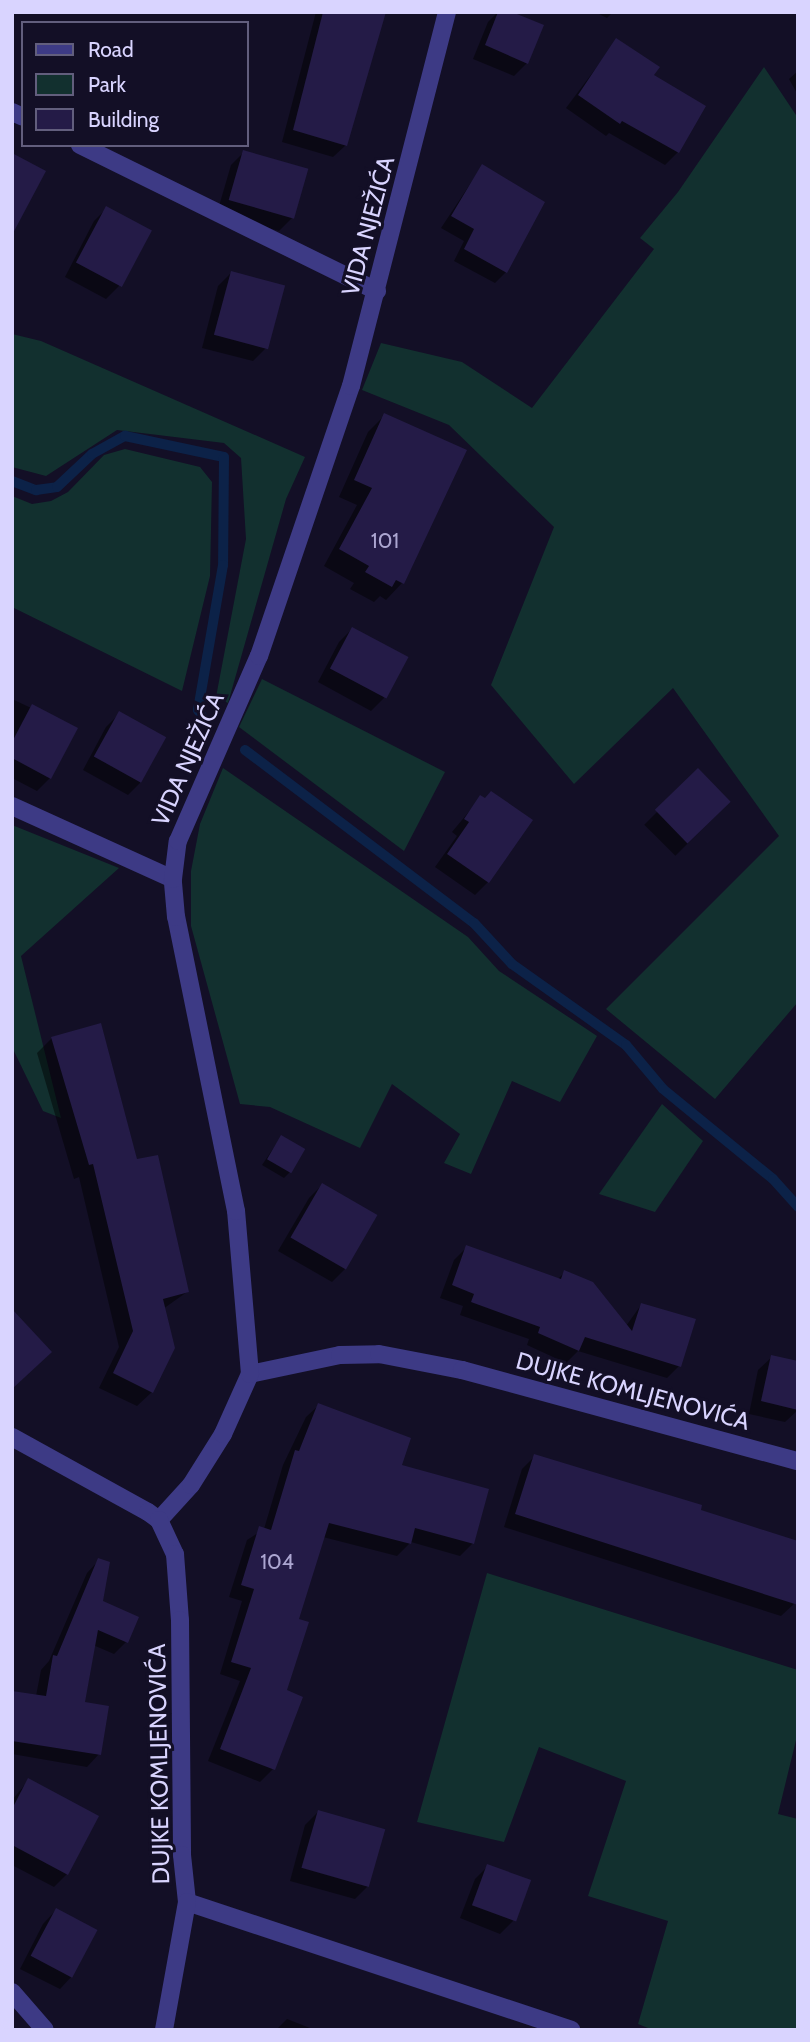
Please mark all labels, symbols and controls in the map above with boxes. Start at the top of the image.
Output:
legend [21,21,248,147]
text: Road [88,37,134,62]
text: Park [88,72,126,97]
text: Building [88,107,159,132]
street label: VIDA NJEŽIĆA [336,153,400,299]
house number: 101 [371,528,399,554]
street label: VIDA NJEŽIĆA [146,688,230,830]
street label: DUJKE KOMLJENOVIĆA [513,1346,753,1436]
house number: 104 [260,1549,294,1575]
street label: DUJKE KOMLJENOVIĆA [143,1643,175,1885]

